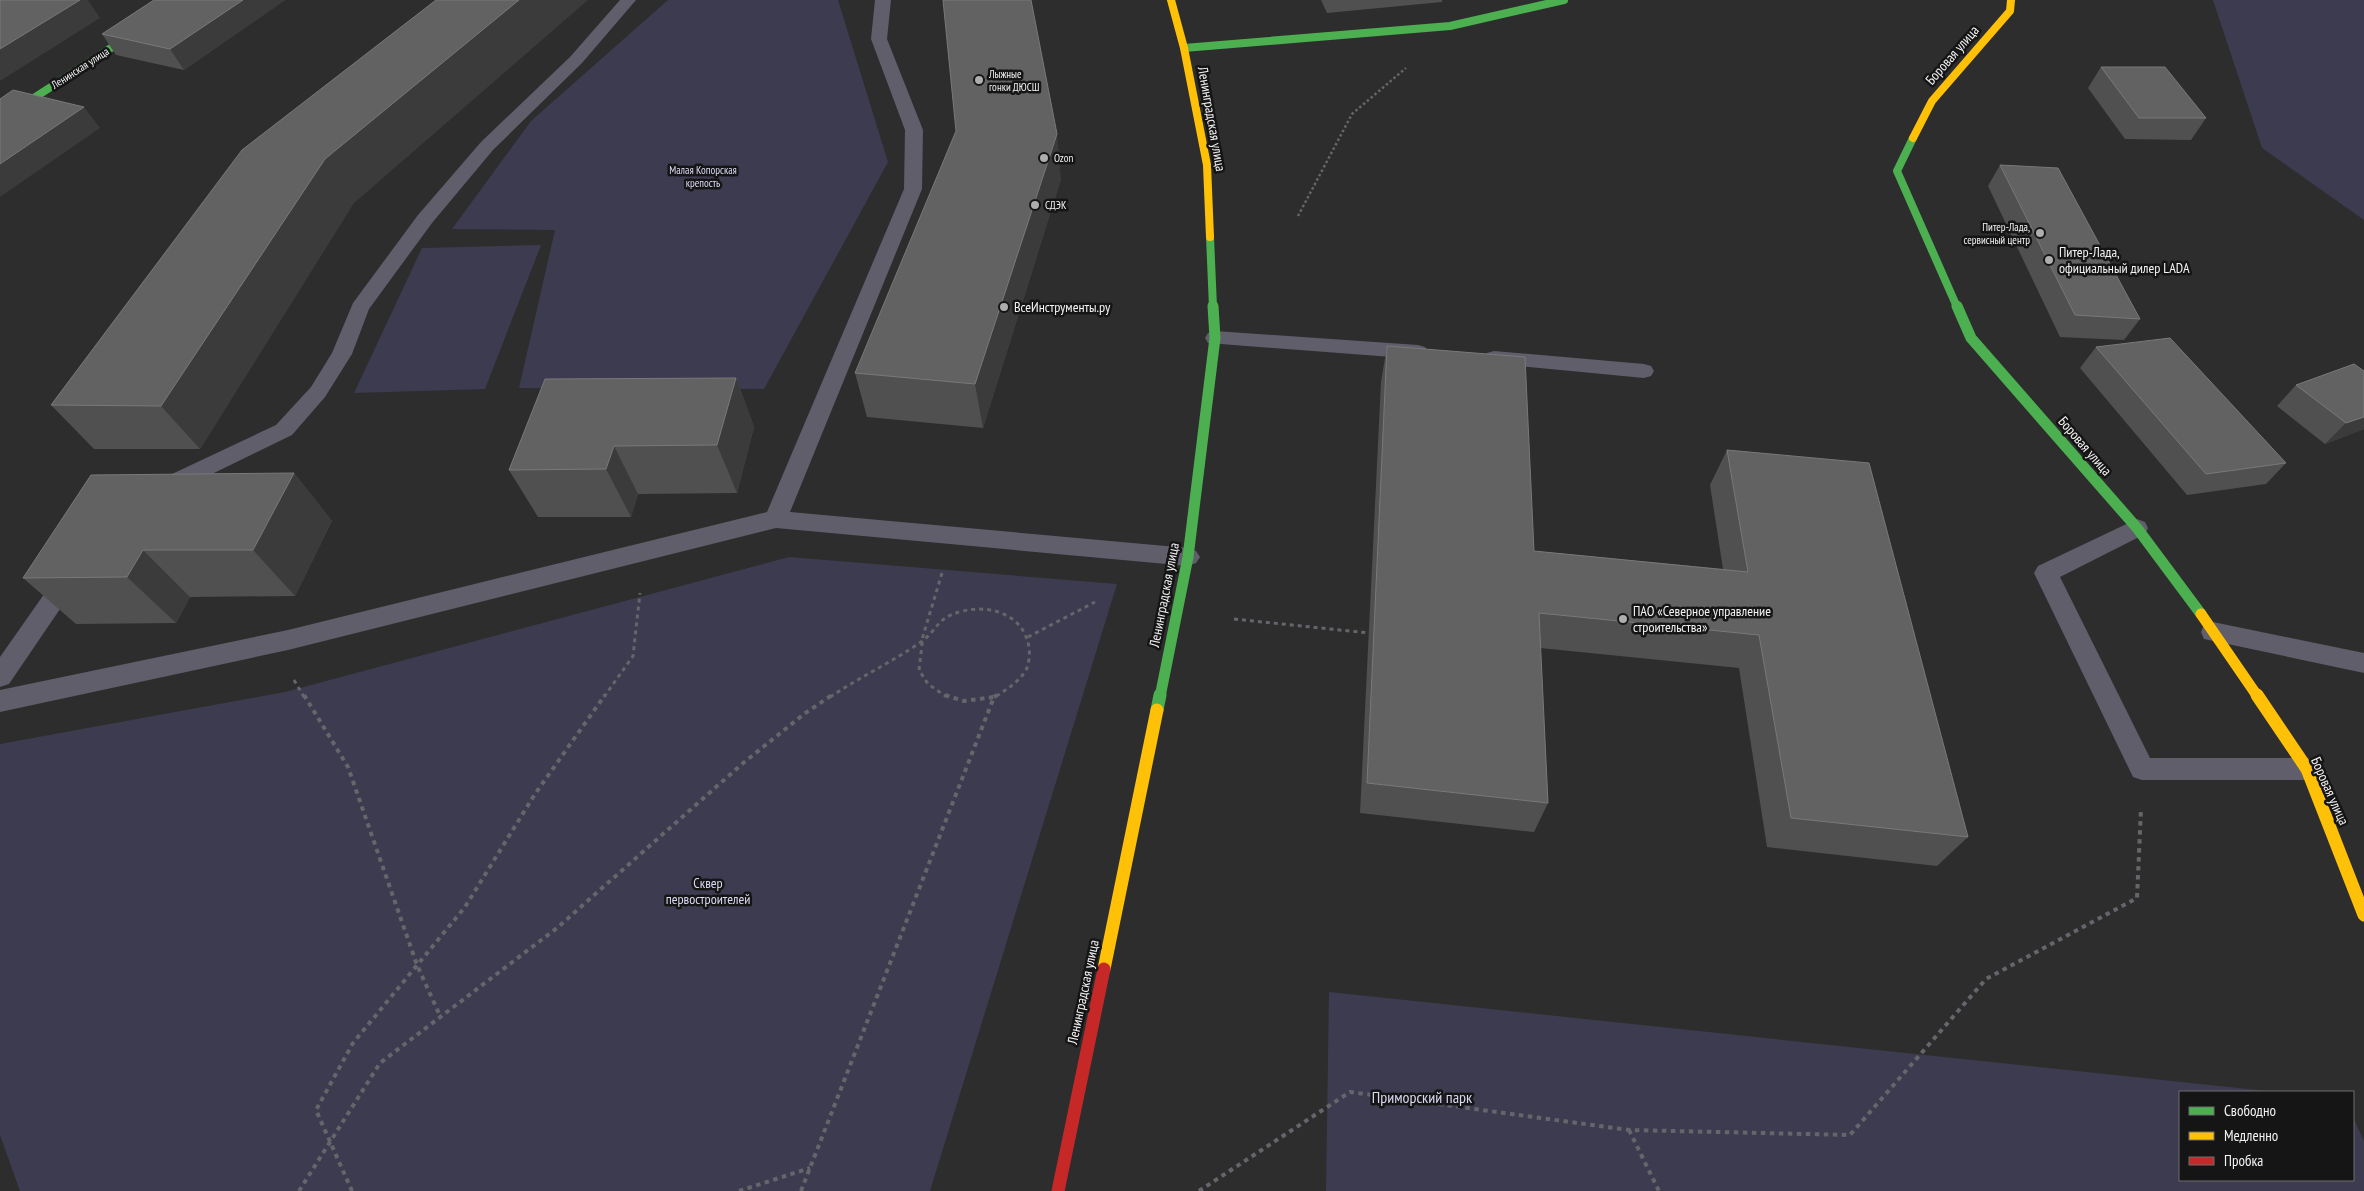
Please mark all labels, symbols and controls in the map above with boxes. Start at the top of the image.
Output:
street label: Боровая улица [1921,22,1983,88]
street label: Ленинская улица [48,44,112,92]
street label: Ленинградская улица [1194,64,1230,173]
place label: Лыжные гонки ДЮСШ [988,67,1039,94]
marker: Лыжные гонки ДЮСШ [973,74,985,86]
place label: Ozon [1054,151,1073,165]
marker: Ozon [1038,152,1050,164]
park label: Малая Копорская крепость [669,163,737,190]
place label: СДЭК [1045,198,1067,212]
marker: СДЭК [1029,199,1041,211]
place label: Питер-Лада, сервисный центр [1963,220,2030,247]
marker: Питер-Лада, сервисный центр [2034,227,2046,239]
place label: Питер-Лада, официальный дилер LADA [2059,243,2190,277]
marker: Питер-Лада, официальный дилер LADA [2043,254,2055,266]
place label: ВсеИнструменты.ру [1014,298,1111,316]
marker: ВсеИнструменты.ру [998,301,1010,313]
street label: Боровая улица [2054,413,2116,479]
street label: Ленинградская улица [1145,541,1183,650]
place label: ПАО «Северное управление строительства» [1633,602,1771,636]
marker: ПАО «Северное управление строительства» [1617,613,1629,625]
street label: Боровая улица [2307,754,2353,828]
park label: Сквер первостроителей [666,874,750,908]
street label: Ленинградская улица [1063,938,1103,1047]
park label: Приморский парк [1372,1087,1473,1107]
legend [2179,1091,2354,1181]
text: Свободно [2224,1101,2276,1120]
text: Медленно [2224,1126,2278,1145]
text: Пробка [2224,1151,2263,1170]

